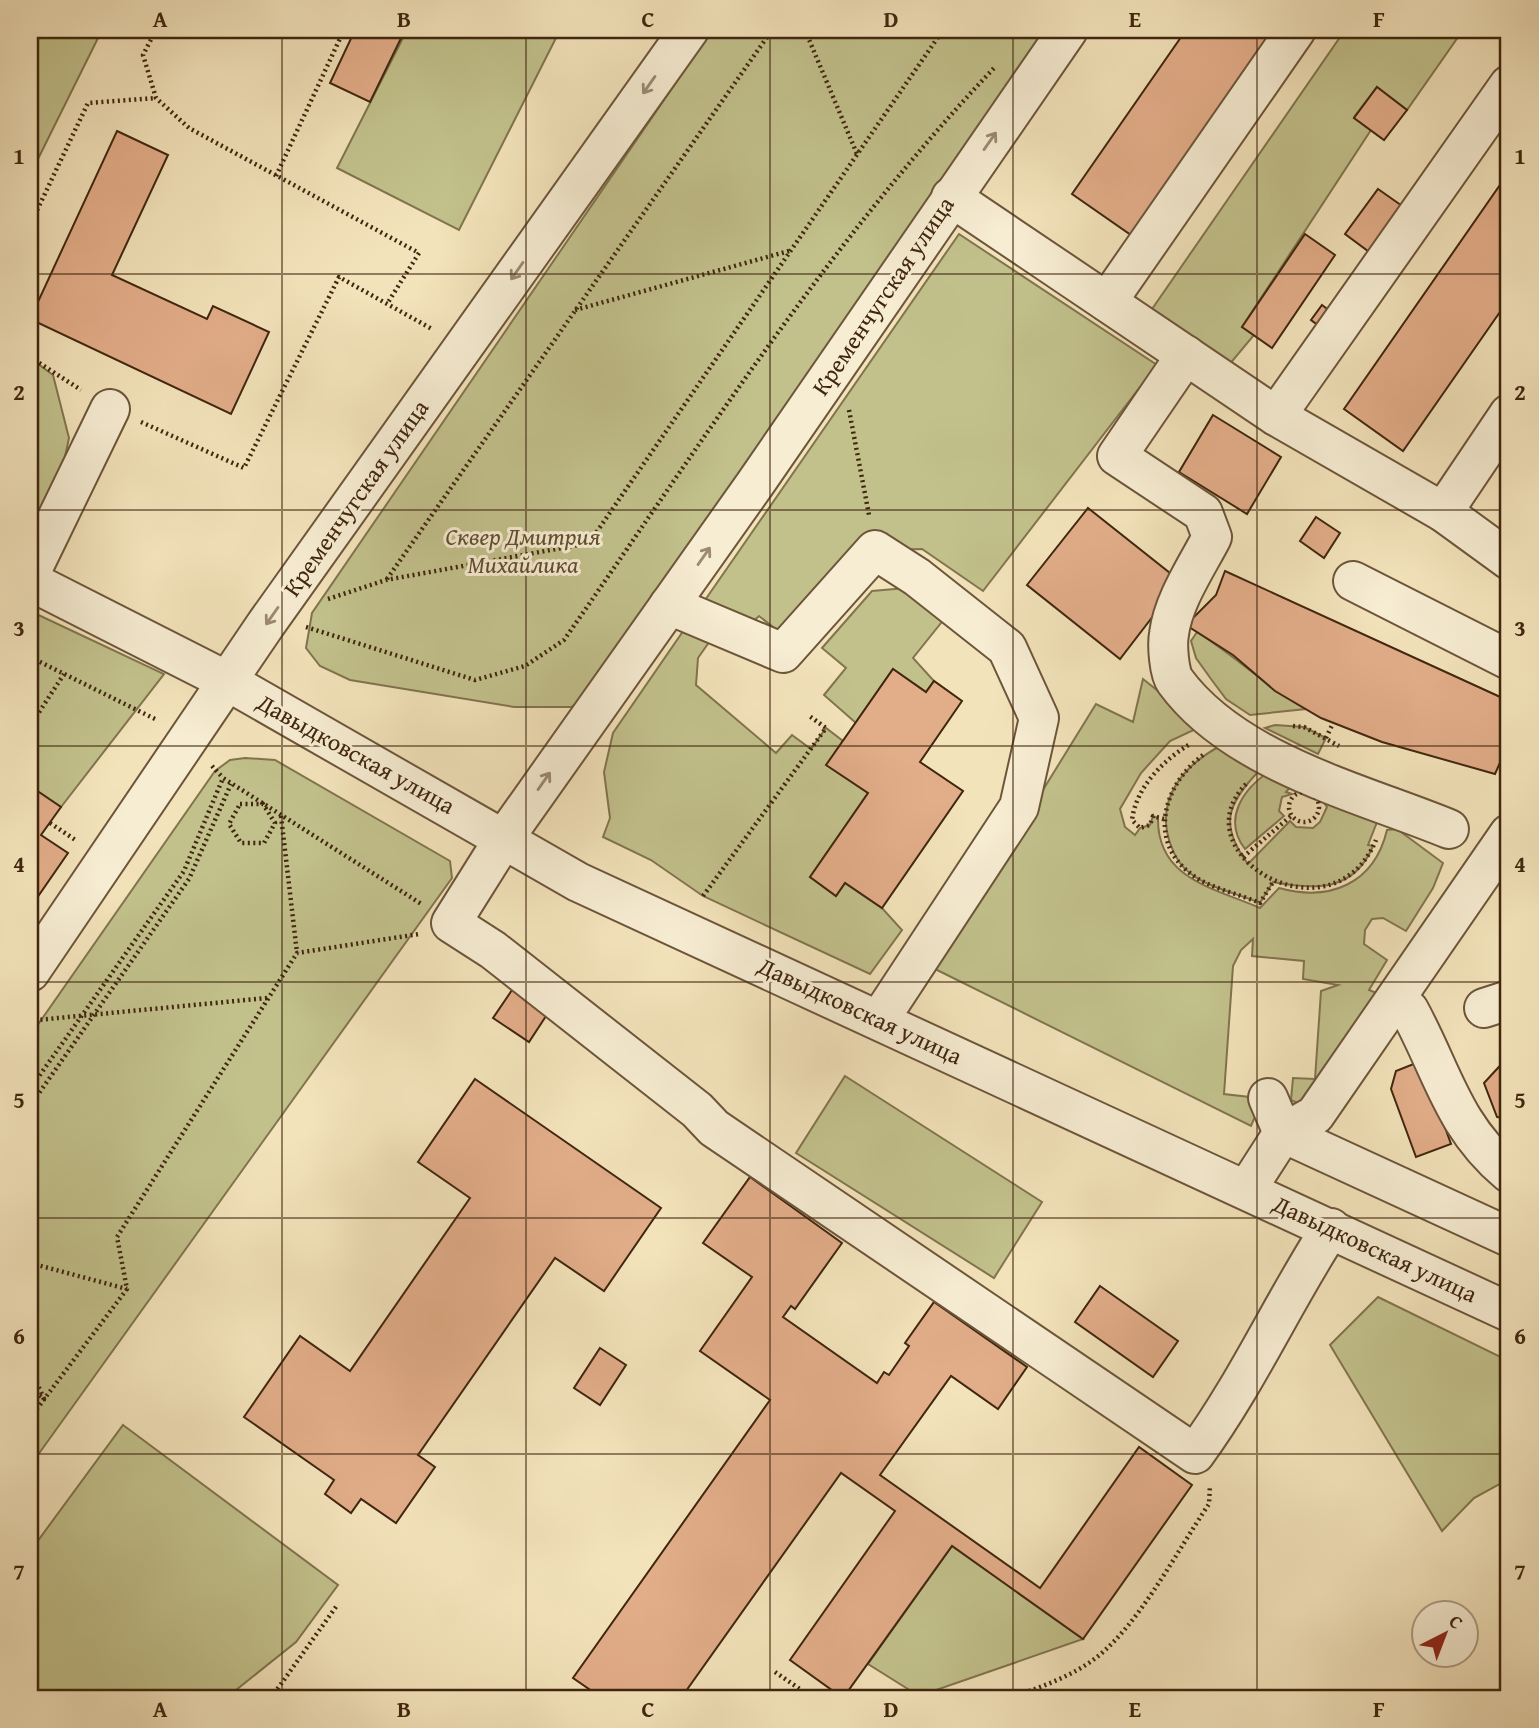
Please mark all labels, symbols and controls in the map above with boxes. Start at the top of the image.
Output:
text: A [153,2,168,35]
text: B [397,2,411,35]
text: C [641,2,655,35]
text: D [884,2,899,35]
text: E [1129,2,1141,35]
text: F [1373,2,1385,35]
one-way arrow [642,75,656,94]
one-way arrow [983,132,997,151]
text: 1 [13,139,25,172]
text: 1 [1514,139,1526,172]
street label: Кременчугская улица [803,189,963,402]
one-way arrow [510,261,524,280]
text: 2 [13,375,25,408]
text: 2 [1514,375,1526,408]
street label: Кременчугская улица [274,392,437,603]
park label: Сквер Дмитрия Михайлика [445,519,601,582]
one-way arrow [697,547,711,566]
one-way arrow [265,606,279,625]
text: 3 [13,611,25,644]
text: 3 [1514,611,1526,644]
street label: Давыдковская улица [250,684,462,823]
one-way arrow [537,772,551,791]
text: 4 [13,847,25,880]
text: 4 [1514,847,1526,880]
street label: Давыдковская улица [751,947,969,1073]
text: 5 [13,1083,25,1116]
text: 5 [1514,1083,1526,1116]
street label: Давыдковская улица [1266,1185,1484,1311]
text: 6 [13,1319,25,1352]
text: 6 [1514,1319,1526,1352]
text: 7 [13,1555,25,1588]
text: 7 [1514,1555,1526,1588]
north arrow [1410,1598,1480,1668]
text: С [1443,1607,1470,1636]
text: A [153,1692,168,1725]
text: B [397,1692,411,1725]
text: C [641,1692,655,1725]
text: D [884,1692,899,1725]
text: E [1129,1692,1141,1725]
text: F [1373,1692,1385,1725]

